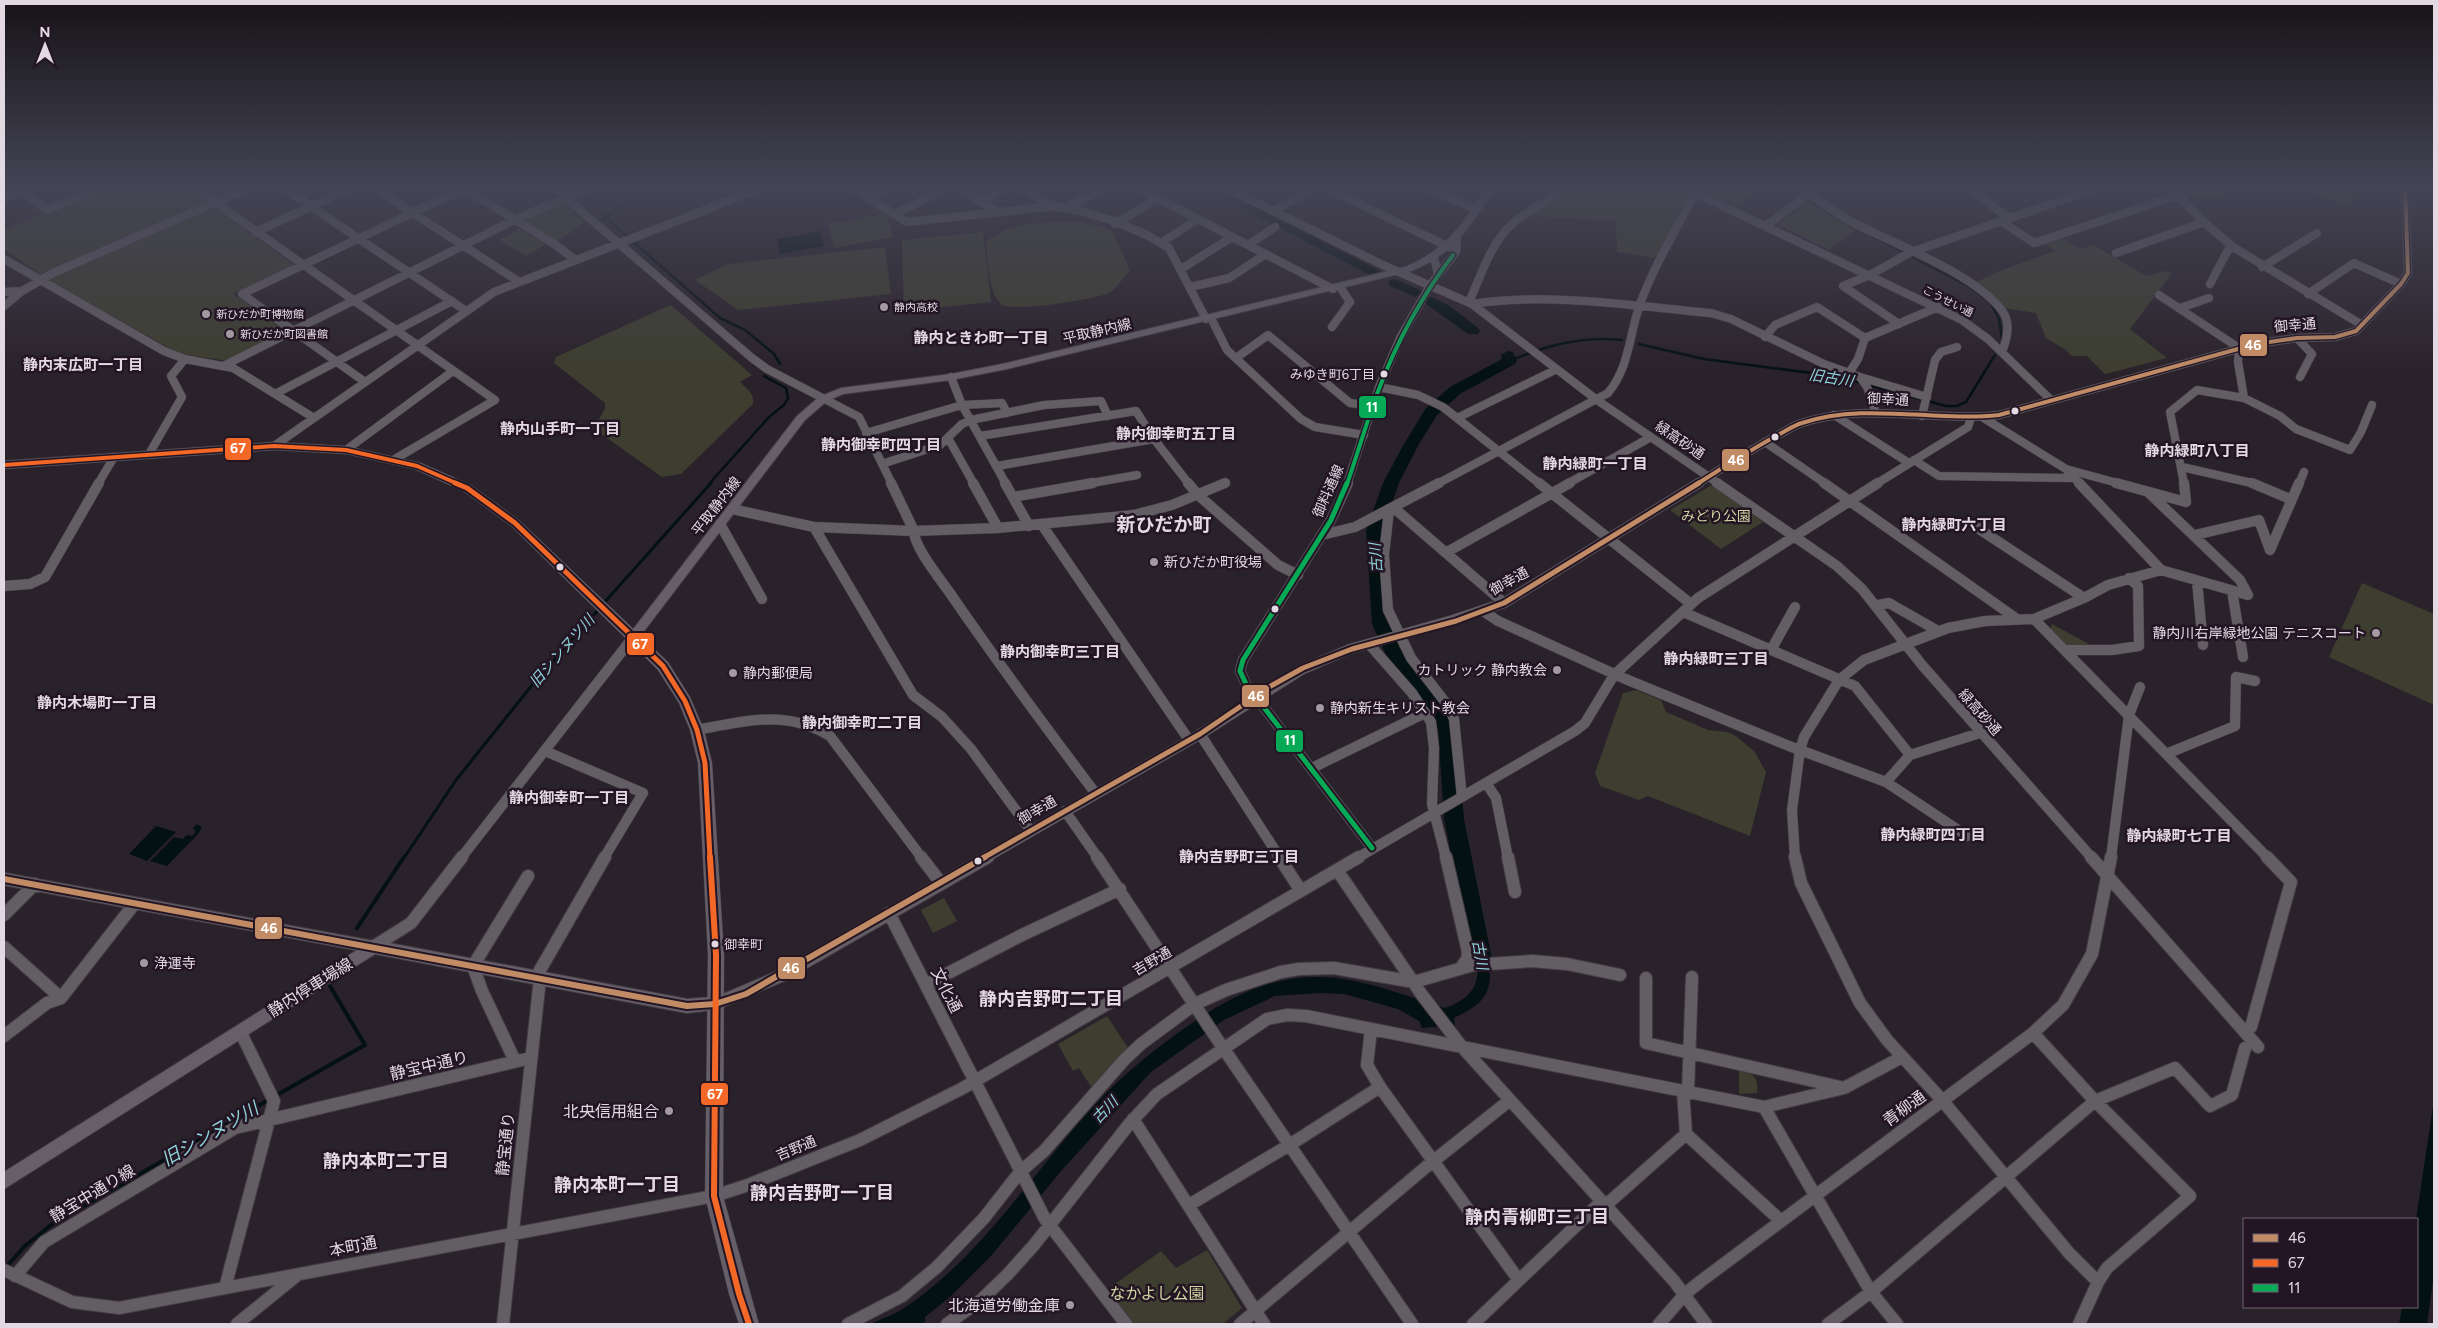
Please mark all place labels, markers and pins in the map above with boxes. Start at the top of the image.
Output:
marker: 静内高校 [878,301,890,313]
place label: 静内高校 [894,301,938,314]
marker: 新ひだか町博物館 [200,308,212,320]
place label: 新ひだか町博物館 [216,308,304,321]
marker: 新ひだか町図書館 [224,328,236,340]
place label: 新ひだか町図書館 [240,328,328,341]
place label: みゆき町6丁目 [1290,367,1375,382]
marker: みゆき町6丁目 [1379,369,1389,379]
unlabelled marker [2010,406,2020,416]
unlabelled marker [1770,432,1780,442]
place label: 新ひだか町役場 [1164,554,1262,571]
marker: 新ひだか町役場 [1148,556,1160,568]
unlabelled marker [555,562,565,572]
unlabelled marker [1270,604,1280,614]
place label: 静内川右岸緑地公園 テニスコート [2153,625,2366,642]
marker: 静内川右岸緑地公園 テニスコート [2370,627,2382,639]
place label: カトリック 静内教会 [1418,662,1547,679]
marker: カトリック 静内教会 [1551,664,1563,676]
place label: 静内郵便局 [743,665,813,682]
marker: 静内郵便局 [727,667,739,679]
place label: 静内新生キリスト教会 [1330,700,1470,717]
marker: 静内新生キリスト教会 [1314,702,1326,714]
unlabelled marker [973,856,983,866]
place label: 御幸町 [724,937,763,952]
marker: 御幸町 [710,939,720,949]
place label: 浄運寺 [154,955,196,972]
marker: 浄運寺 [138,957,150,969]
place label: 北央信用組合 [563,1102,659,1121]
marker: 北央信用組合 [663,1105,675,1117]
place label: 北海道労働金庫 [948,1296,1060,1315]
marker: 北海道労働金庫 [1064,1299,1076,1311]

